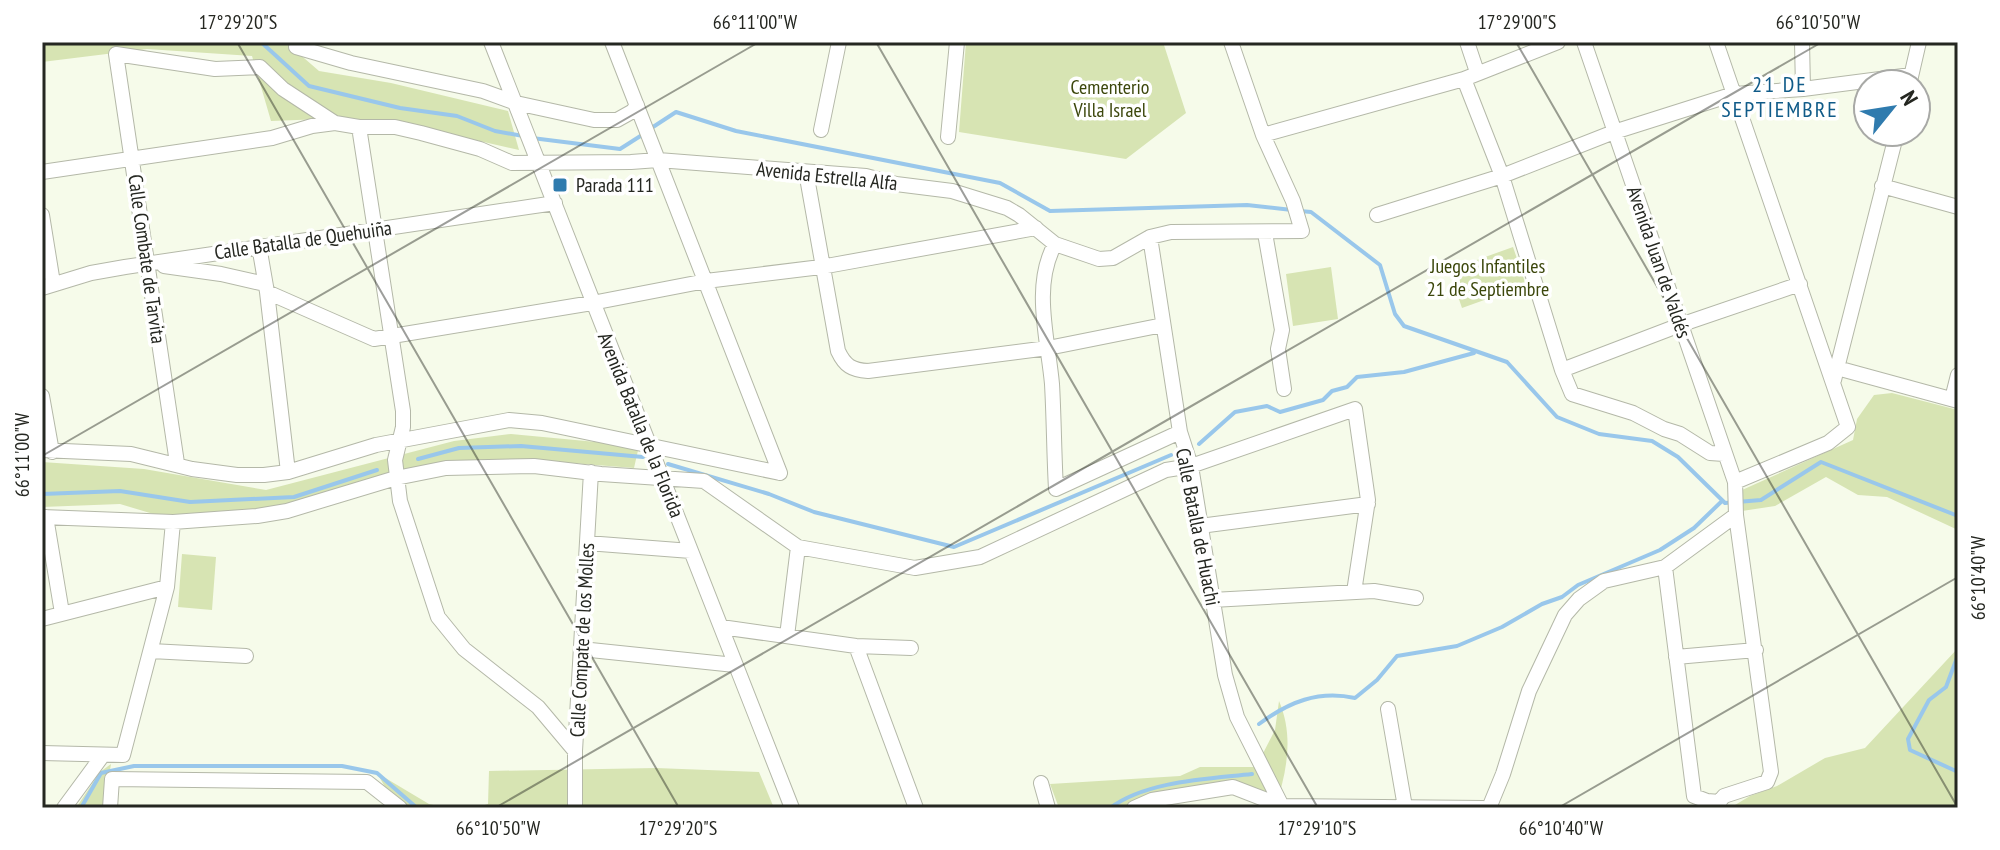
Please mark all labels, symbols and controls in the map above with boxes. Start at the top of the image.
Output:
text: 17°29'20"S [199,9,277,35]
text: 66°11'00"W [713,9,798,35]
text: 17°29'00"S [1478,9,1556,35]
text: 66°10'50"W [1776,9,1861,35]
north arrow [1852,68,1932,148]
district label: 21 DE SEPTIEMBRE [1721,70,1839,123]
park label: Cementerio Villa Israel [1071,74,1149,123]
text: N [1894,86,1924,110]
street label: Avenida Estrella Alfa [755,156,899,196]
place label: Parada 111 [576,172,654,198]
street label: Calle Combate de Tarvita [122,173,172,345]
marker: Parada 111 [551,176,569,194]
street label: Avenida Juan de Valdés [1621,183,1697,342]
street label: Calle Batalla de Quehuiña [213,215,393,265]
park label: Juegos Infantiles 21 de Septiembre [1427,253,1549,302]
street label: Avenida Batalla de la Florida [592,329,690,521]
text: 66°11'00"W [9,412,35,497]
street label: Calle Batalla de Huachi [1170,446,1226,608]
text: 66°10'40"W [1965,535,1991,620]
street label: Calle Compate de los Molles [564,542,600,738]
text: 66°10'50"W [456,815,541,841]
text: 17°29'20"S [639,815,717,841]
text: 17°29'10"S [1278,815,1356,841]
text: 66°10'40"W [1519,815,1604,841]

